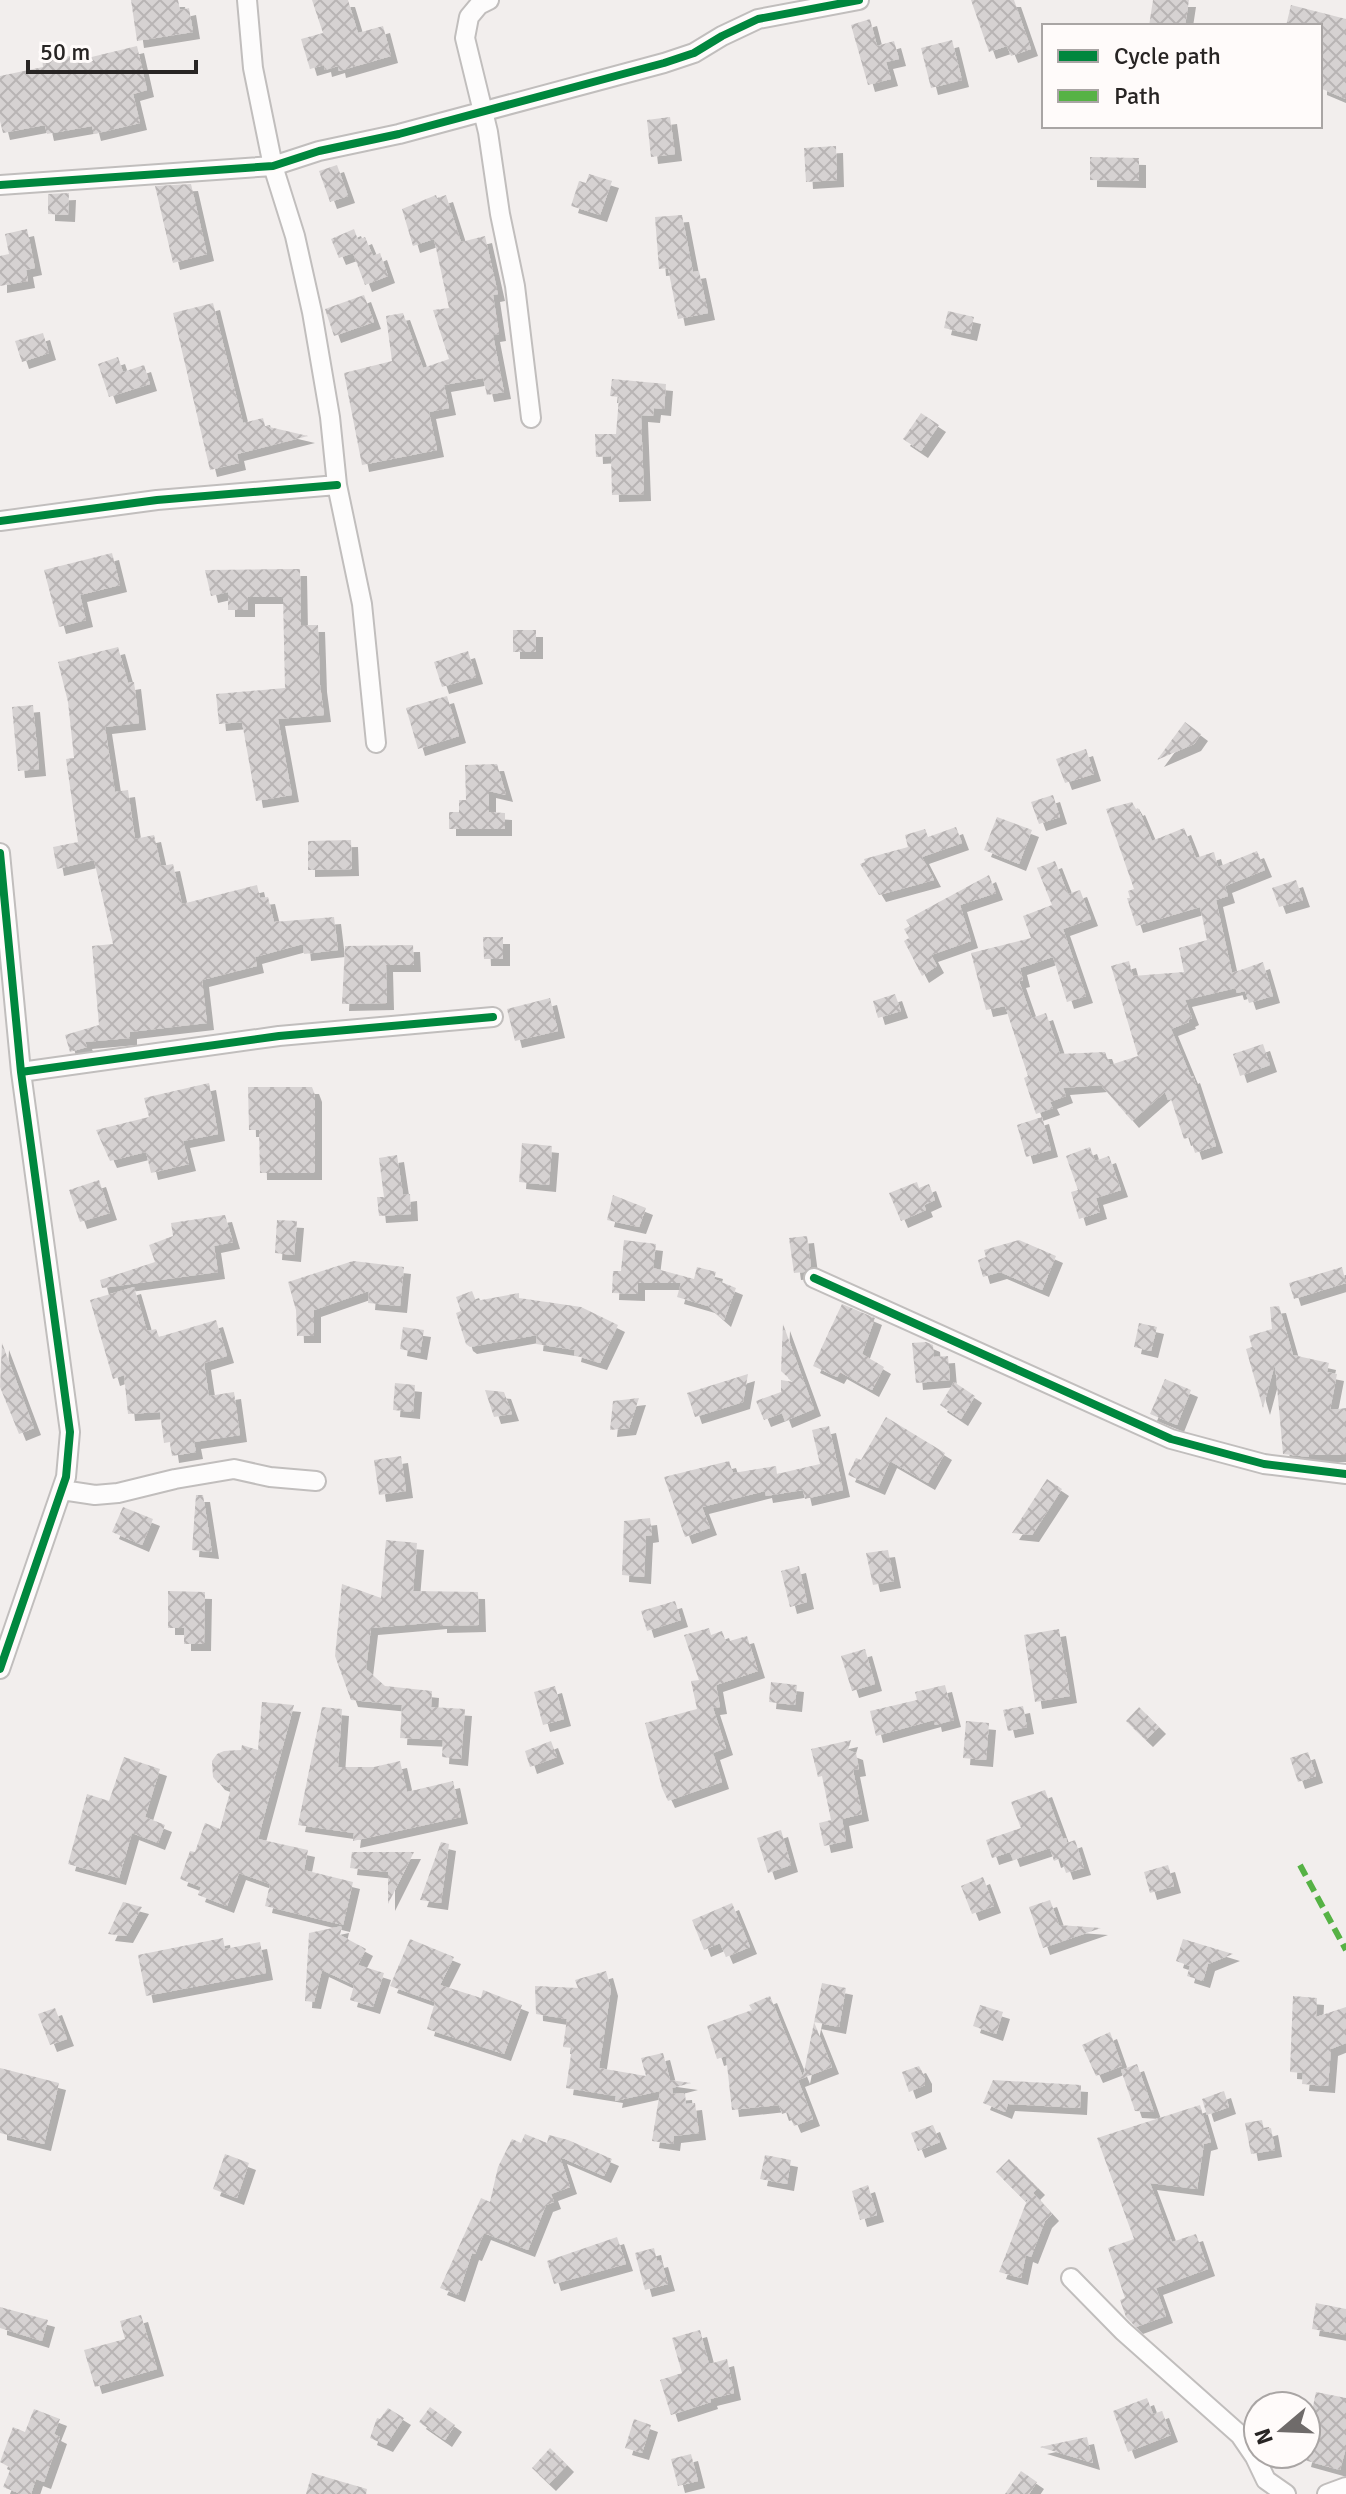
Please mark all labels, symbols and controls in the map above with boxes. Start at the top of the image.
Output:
scale bar [28,24,196,74]
legend [1042,24,1322,128]
text: 50 m [40,37,90,67]
text: Cycle path [1114,41,1221,71]
text: Path [1114,81,1160,111]
north arrow [1242,2390,1322,2470]
text: N [1248,2425,1279,2448]

